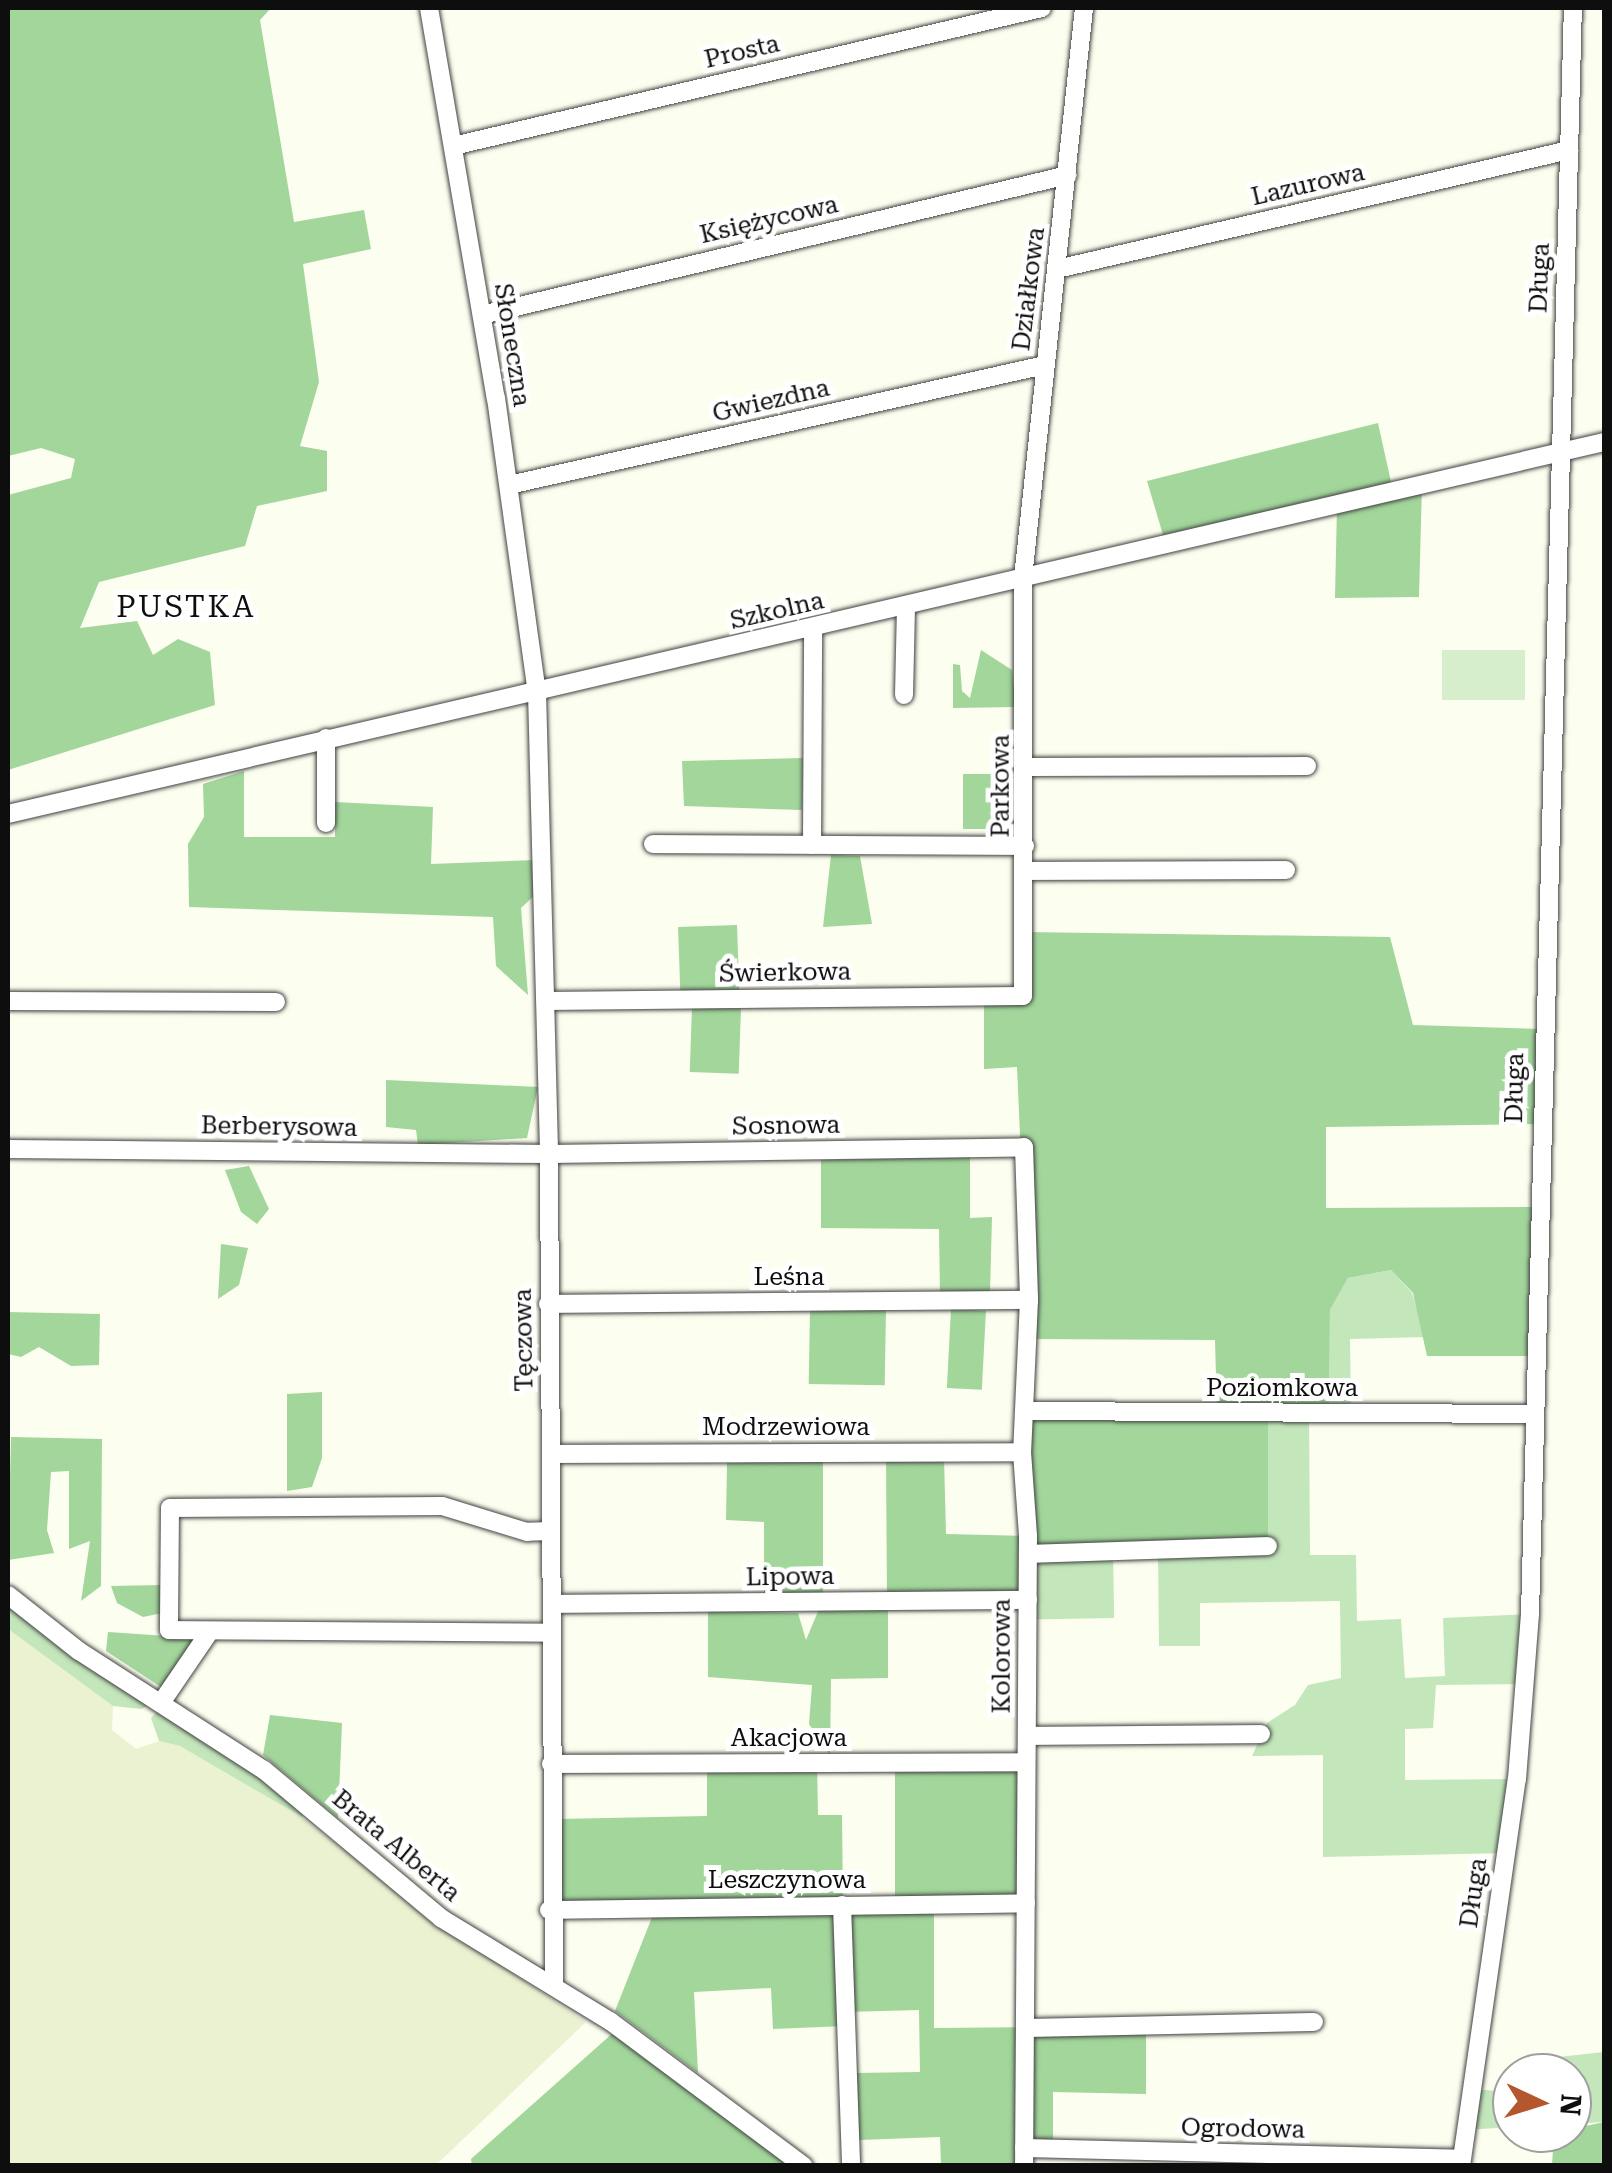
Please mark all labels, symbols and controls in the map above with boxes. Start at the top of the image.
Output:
street label: Prosta [702,29,782,75]
street label: Lazurowa [1248,157,1368,213]
street label: Księżycowa [697,190,841,250]
street label: Działkowa [1007,225,1051,353]
street label: Długa [1524,242,1556,314]
street label: Słoneczna [487,281,537,409]
street label: Gwiezdna [710,373,832,429]
street label: Szkolna [727,586,827,636]
district label: PUSTKA [116,589,256,625]
street label: Parkowa [986,734,1016,838]
street label: Świerkowa [719,957,851,989]
street label: Długa [1499,1053,1531,1123]
street label: Sosnowa [732,1110,840,1142]
street label: Berberysowa [201,1111,357,1143]
street label: Leśna [754,1262,824,1292]
street label: Tęczowa [508,1288,540,1392]
street label: Poziomkowa [1206,1373,1358,1403]
street label: Modrzewiowa [702,1412,870,1442]
street label: Lipowa [745,1561,835,1593]
street label: Kolorowa [987,1599,1017,1713]
street label: Akacjowa [731,1723,847,1753]
street label: Brata Alberta [326,1784,466,1908]
street label: Długa [1454,1856,1494,1930]
street label: Leszczynowa [708,1865,866,1895]
north arrow [1492,2053,1592,2153]
text: N [1553,2093,1588,2117]
street label: Ogrodowa [1181,2113,1305,2145]

